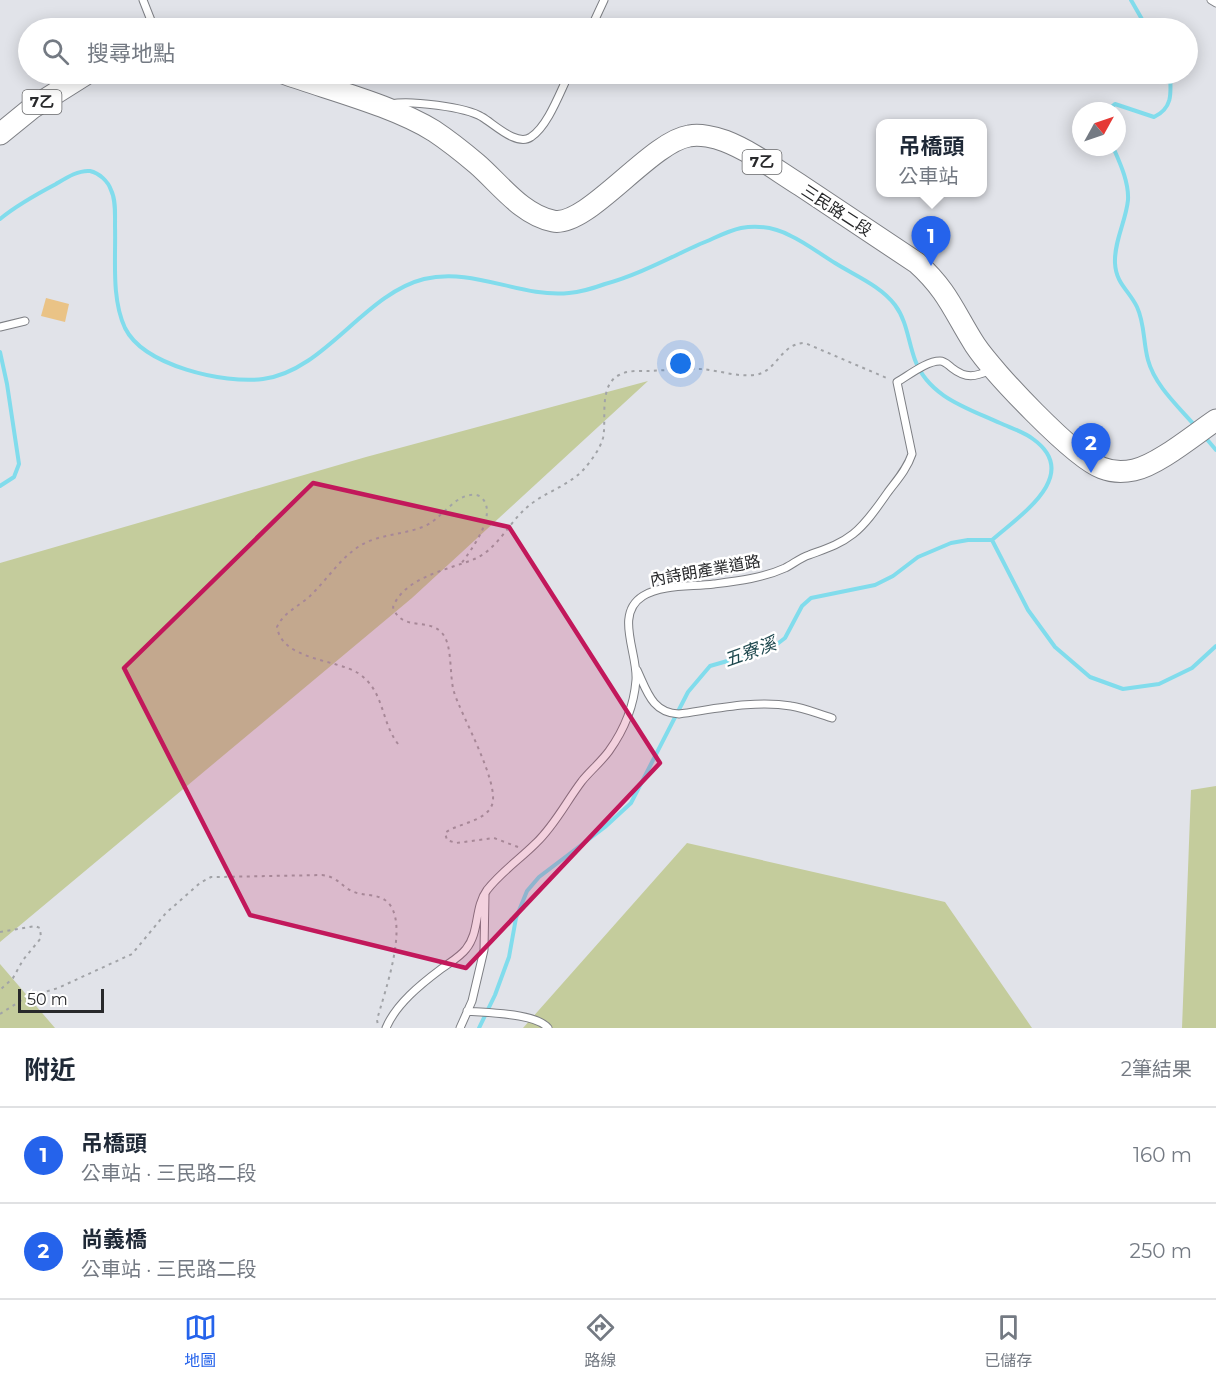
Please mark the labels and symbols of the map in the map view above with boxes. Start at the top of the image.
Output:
road number: 7乙 [22,90,62,114]
north arrow [1072,102,1126,156]
road number: 7乙 [742,150,782,174]
street label: 三民路二段 [798,181,875,240]
pin: 1 [912,216,950,266]
your location [666,349,695,378]
pin: 2 [1072,424,1110,473]
street label: 內詩朗產業道路 [648,551,762,590]
water label: 五寮溪 [721,631,782,672]
scale bar [18,986,104,1014]

